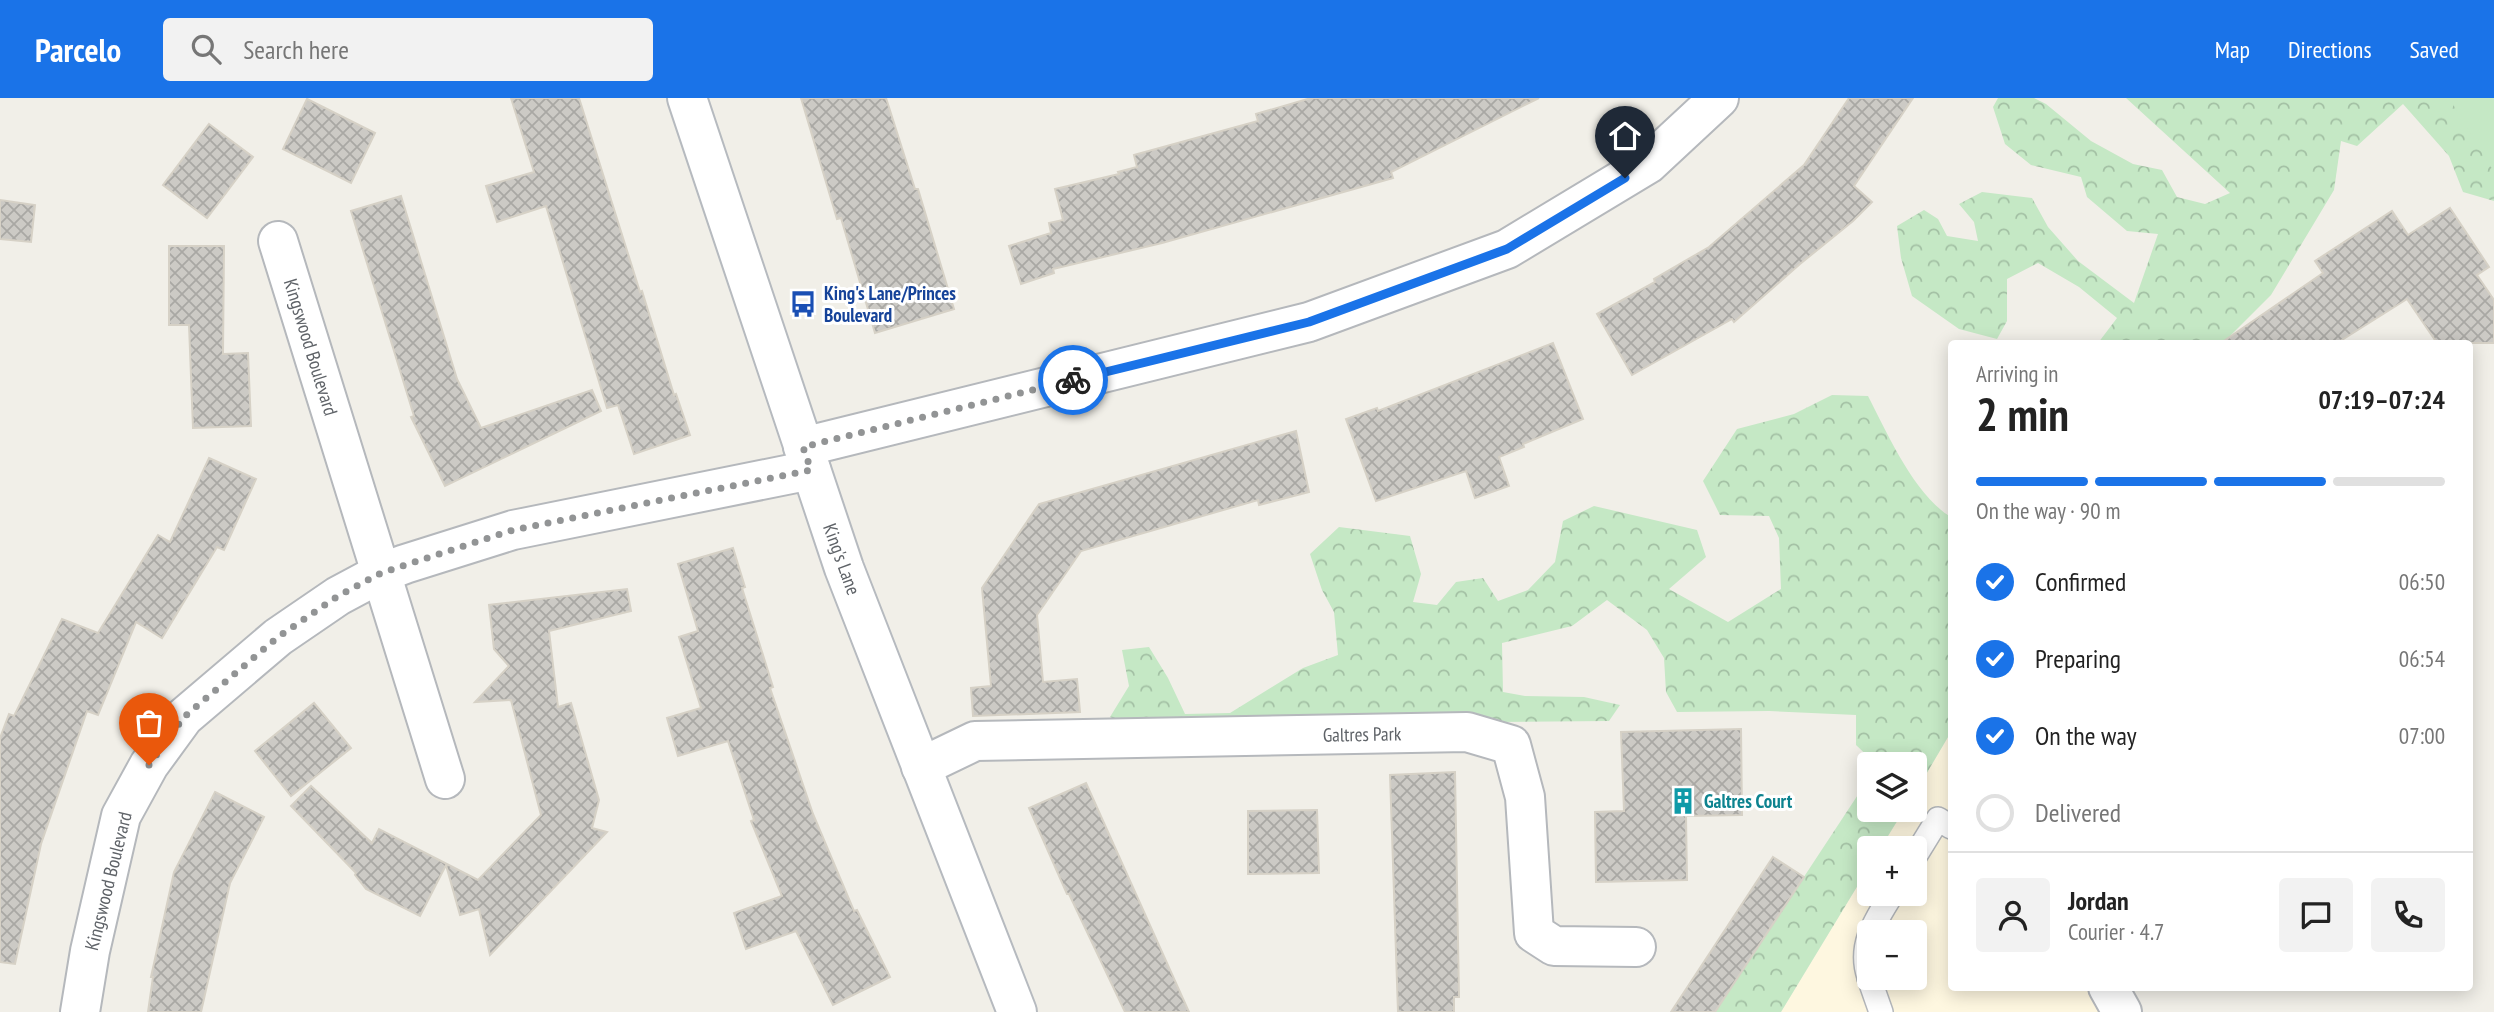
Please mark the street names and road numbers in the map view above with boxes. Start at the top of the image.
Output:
street label: Kingswood Boulevard [279,276,343,418]
street label: King's Lane [818,520,866,598]
street label: Galtres Park [1323,721,1402,747]
street label: Kingswood Boulevard [79,809,137,953]

